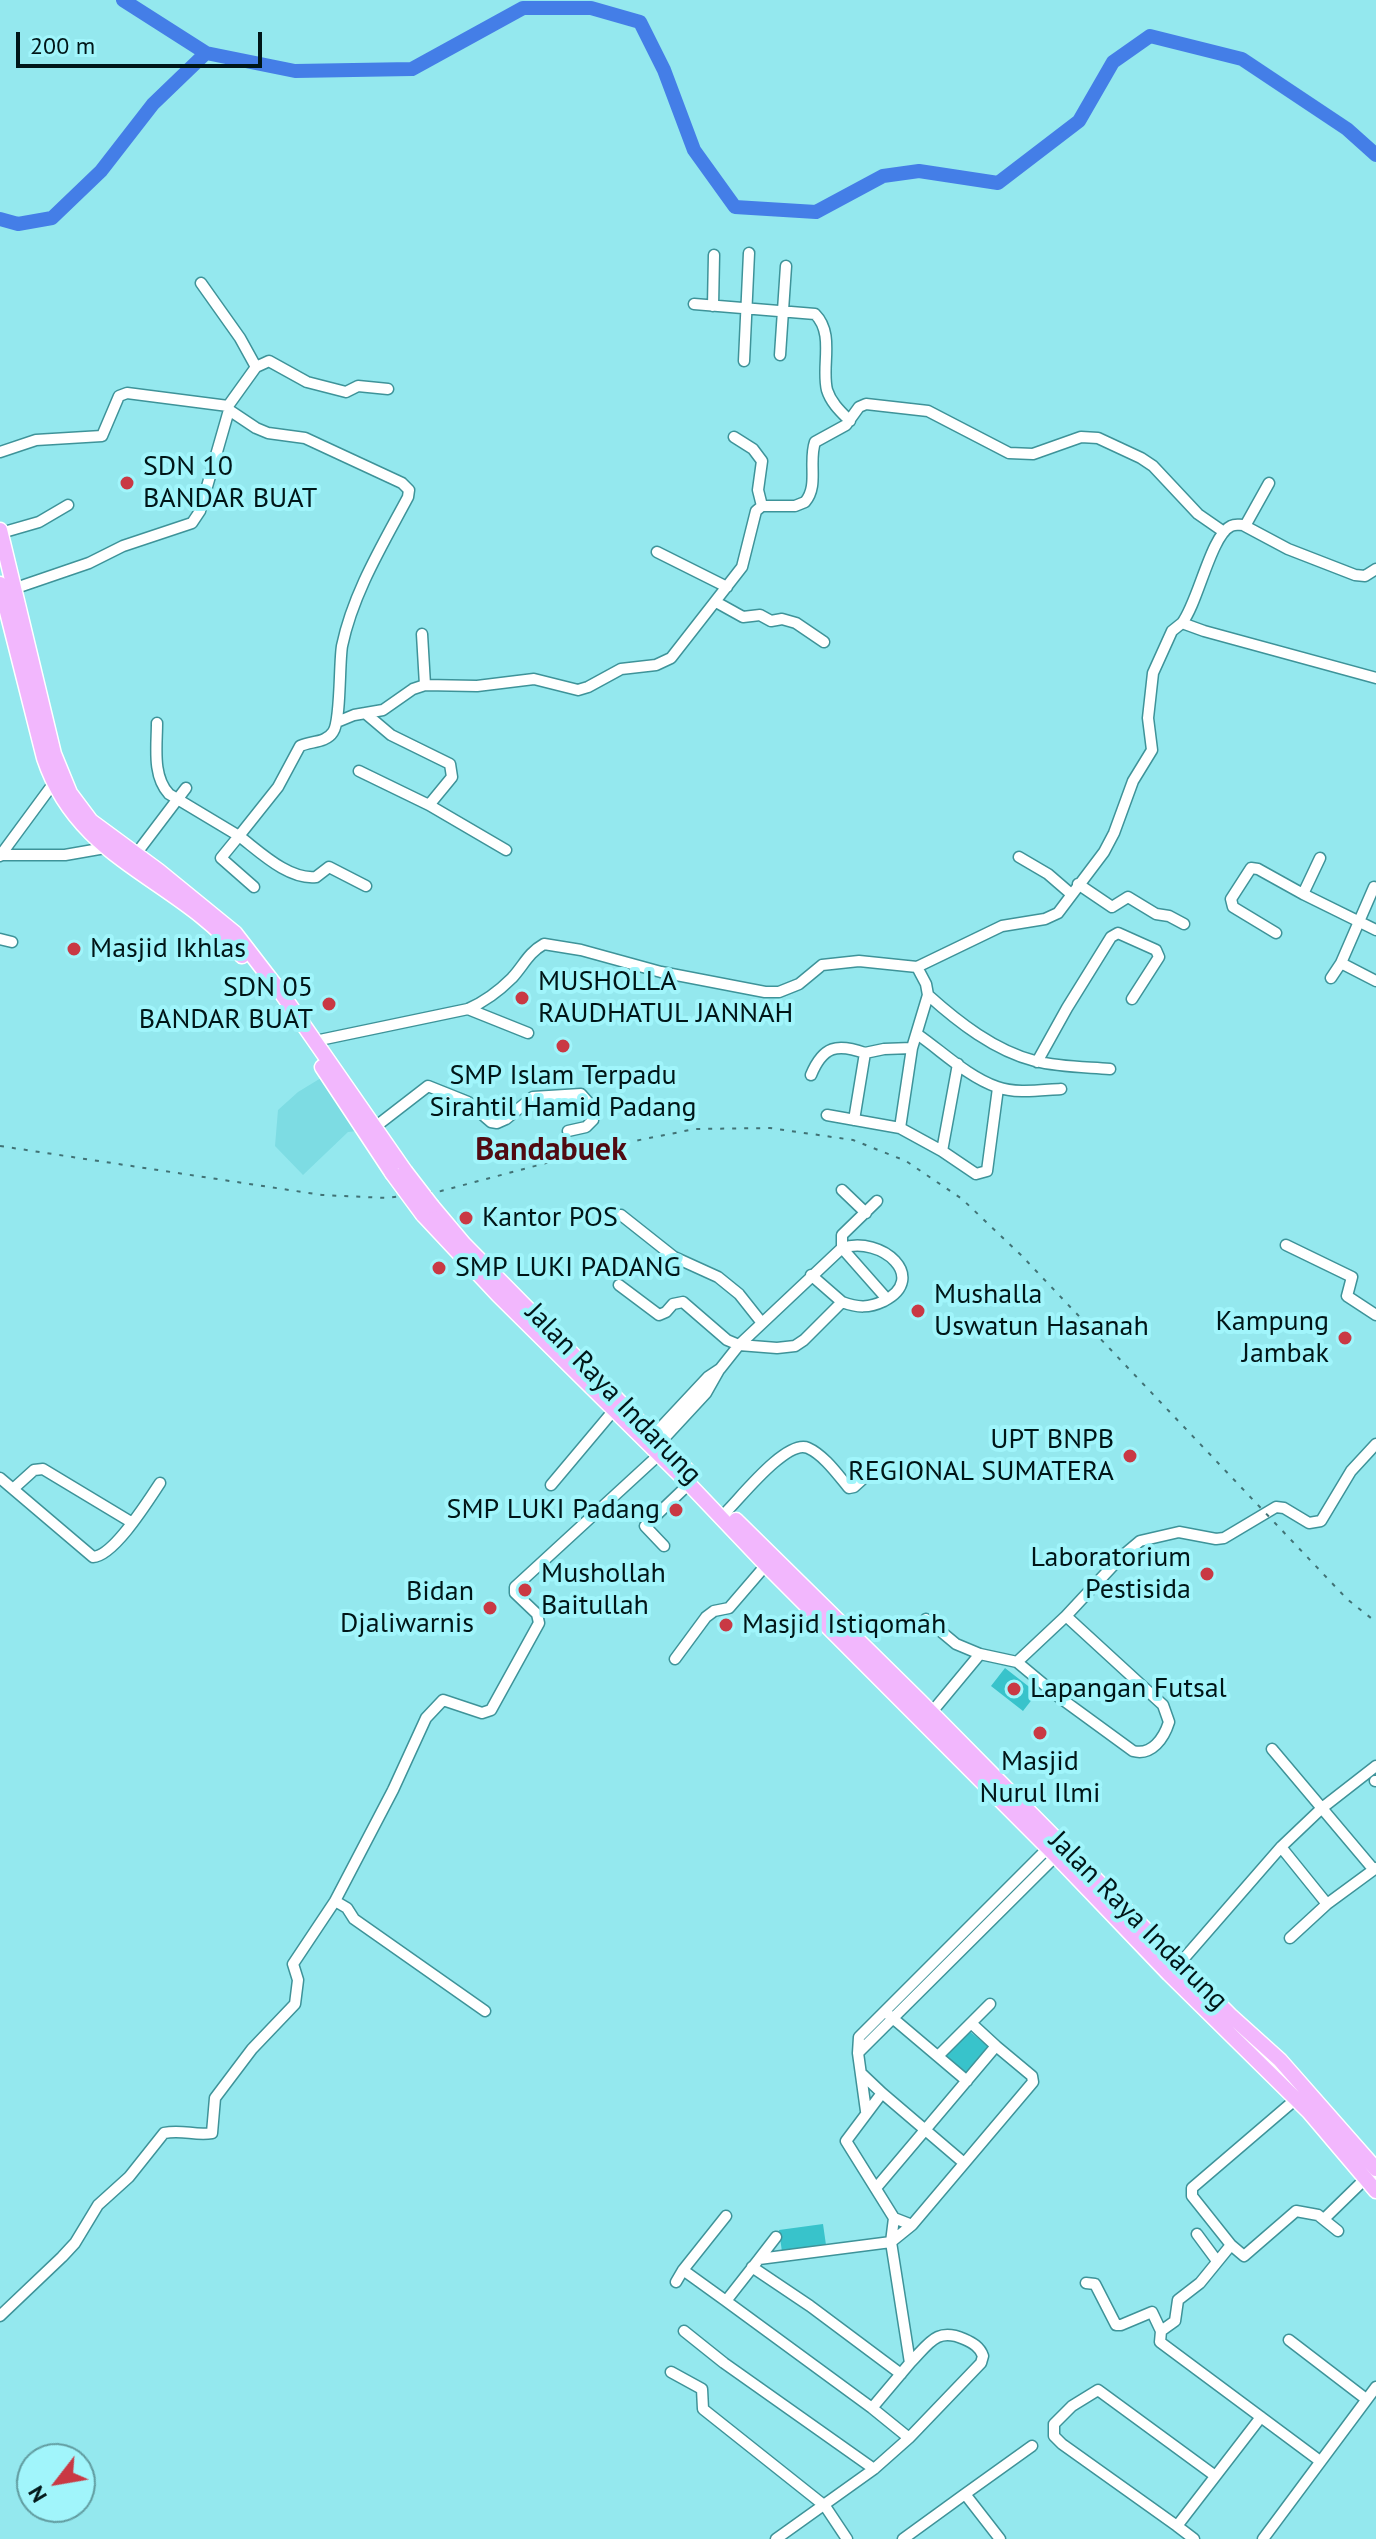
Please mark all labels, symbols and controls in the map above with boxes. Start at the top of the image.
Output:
scale bar [20,16,266,66]
text: 200 m [30,30,95,61]
place label: SDN 10 BANDAR BUAT [143,450,317,516]
marker: SDN 10 BANDAR BUAT [118,474,136,492]
place label: Masjid Ikhlas [90,932,246,966]
marker: Masjid Ikhlas [65,940,83,958]
place label: MUSHOLLA RAUDHATUL JANNAH [538,965,793,1031]
place label: SDN 05 BANDAR BUAT [139,971,313,1037]
marker: MUSHOLLA RAUDHATUL JANNAH [513,989,531,1007]
marker: SDN 05 BANDAR BUAT [320,995,338,1013]
marker: SMP Islam Terpadu Sirahtil Hamid Padang [554,1037,572,1055]
place label: SMP Islam Terpadu Sirahtil Hamid Padang [429,1059,697,1125]
district label: Bandabuek [475,1132,627,1170]
place label: Kantor POS [482,1201,618,1235]
marker: Kantor POS [457,1209,475,1227]
place label: SMP LUKI PADANG [455,1251,681,1285]
marker: SMP LUKI PADANG [430,1259,448,1277]
place label: Mushalla Uswatun Hasanah [934,1278,1149,1344]
street label: Jalan Raya Indarung [518,1296,708,1492]
marker: Mushalla Uswatun Hasanah [909,1302,927,1320]
place label: Kampung Jambak [1215,1305,1329,1371]
marker: Kampung Jambak [1336,1329,1354,1347]
place label: UPT BNPB REGIONAL SUMATERA [848,1423,1114,1489]
marker: UPT BNPB REGIONAL SUMATERA [1121,1447,1139,1465]
place label: SMP LUKI Padang [447,1493,660,1527]
marker: SMP LUKI Padang [667,1501,685,1519]
place label: Laboratorium Pestisida [1031,1541,1191,1607]
place label: Mushollah Baitullah [541,1557,666,1623]
marker: Laboratorium Pestisida [1198,1565,1216,1583]
place label: Bidan Djaliwarnis [340,1575,474,1641]
marker: Mushollah Baitullah [516,1581,534,1599]
marker: Bidan Djaliwarnis [481,1599,499,1617]
place label: Masjid Istiqomah [742,1608,946,1642]
marker: Masjid Istiqomah [717,1616,735,1634]
place label: Lapangan Futsal [1030,1672,1227,1706]
marker: Lapangan Futsal [1005,1680,1023,1698]
marker: Masjid Nurul Ilmi [1031,1724,1049,1742]
place label: Masjid Nurul Ilmi [980,1745,1100,1811]
street label: Jalan Raya Indarung [1042,1825,1234,2017]
north arrow [16,2443,96,2523]
text: N [21,2481,53,2508]

